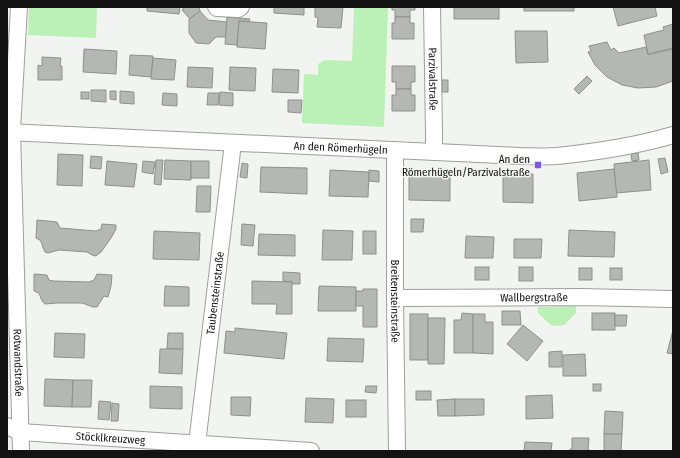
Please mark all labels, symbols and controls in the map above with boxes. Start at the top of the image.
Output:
street label: Parzivalstraße [426,47,440,111]
street label: An den Römerhügeln [293,139,388,157]
place label: An den Römerhügeln/Parzivalstraße [402,153,530,179]
marker: An den Römerhügeln/Parzivalstraße [533,160,543,170]
street label: Taubensteinstraße [204,251,227,335]
street label: Breitensteinstraße [388,259,402,343]
street label: Wallbergstraße [500,291,568,304]
street label: Rotwandstraße [11,329,25,397]
street label: Stöcklkreuzweg [75,430,146,447]

